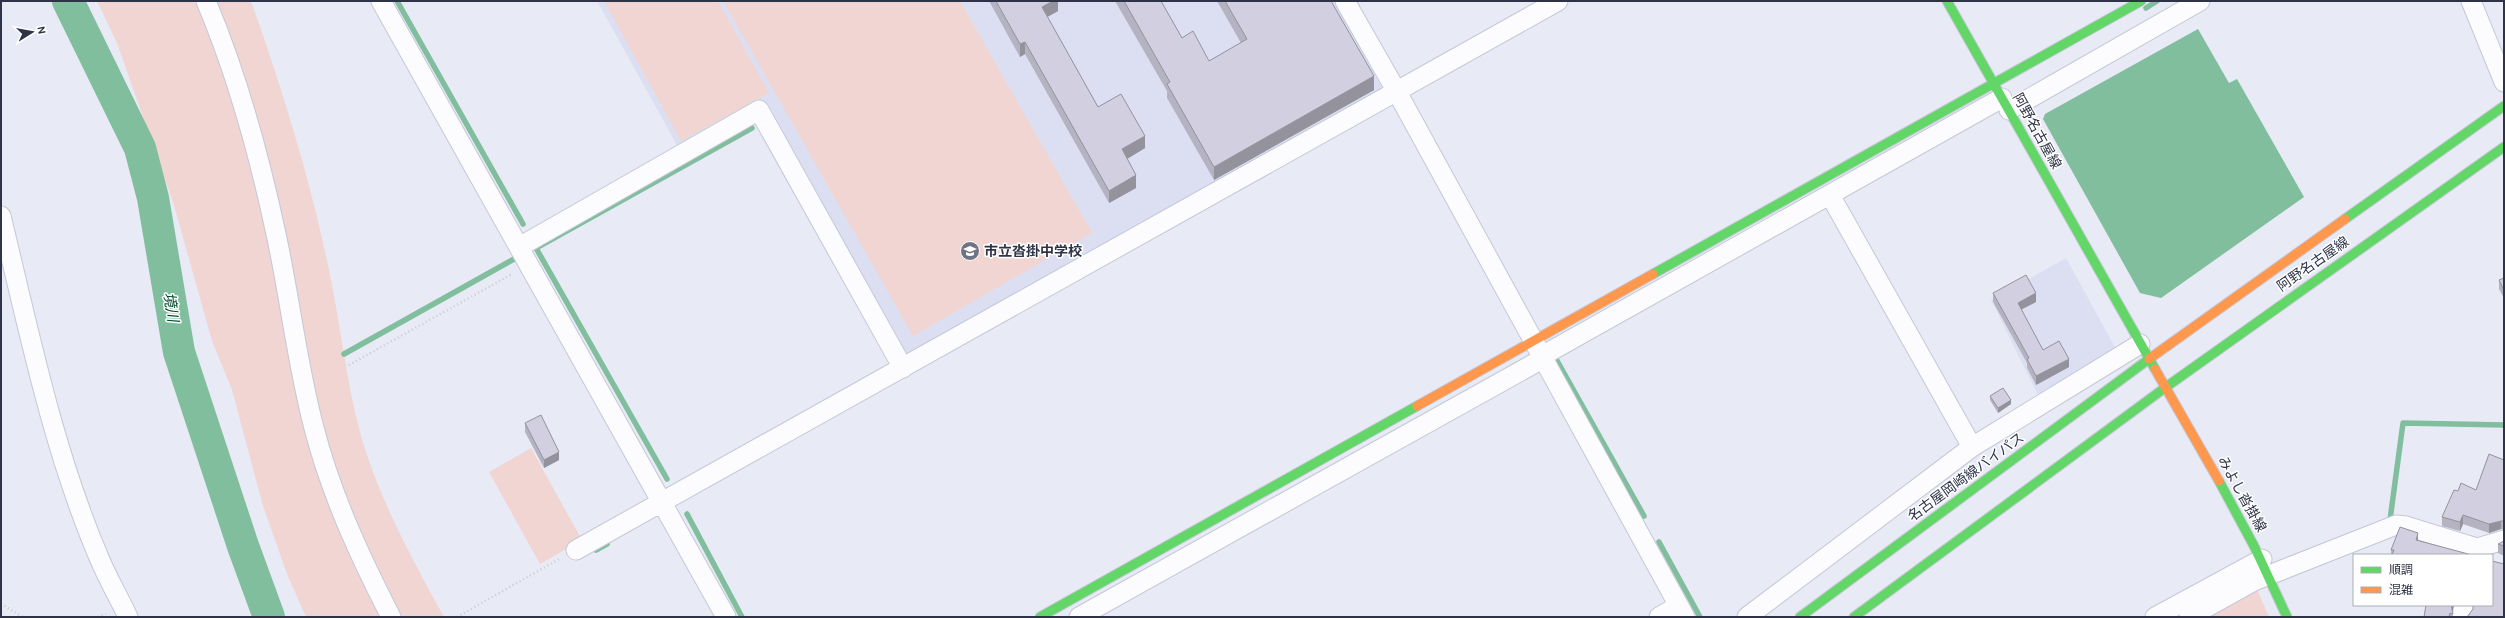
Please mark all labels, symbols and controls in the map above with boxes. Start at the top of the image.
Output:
north arrow [12,12,52,52]
text: N [34,25,48,35]
street label: 阿野名古屋線 [2009,90,2065,172]
street label: 阿野名古屋線 [2274,233,2352,295]
school or university icon: 市立沓掛中学校 [959,240,981,262]
place label: 市立沓掛中学校 [984,243,1082,260]
water label: 境川 [160,291,183,325]
street label: 名古屋岡崎線バイパス [1904,429,2028,525]
street label: みよし沓掛線 [2214,453,2270,535]
legend [2353,554,2493,606]
text: 順調 [2389,563,2413,577]
text: 混雑 [2389,583,2413,597]

